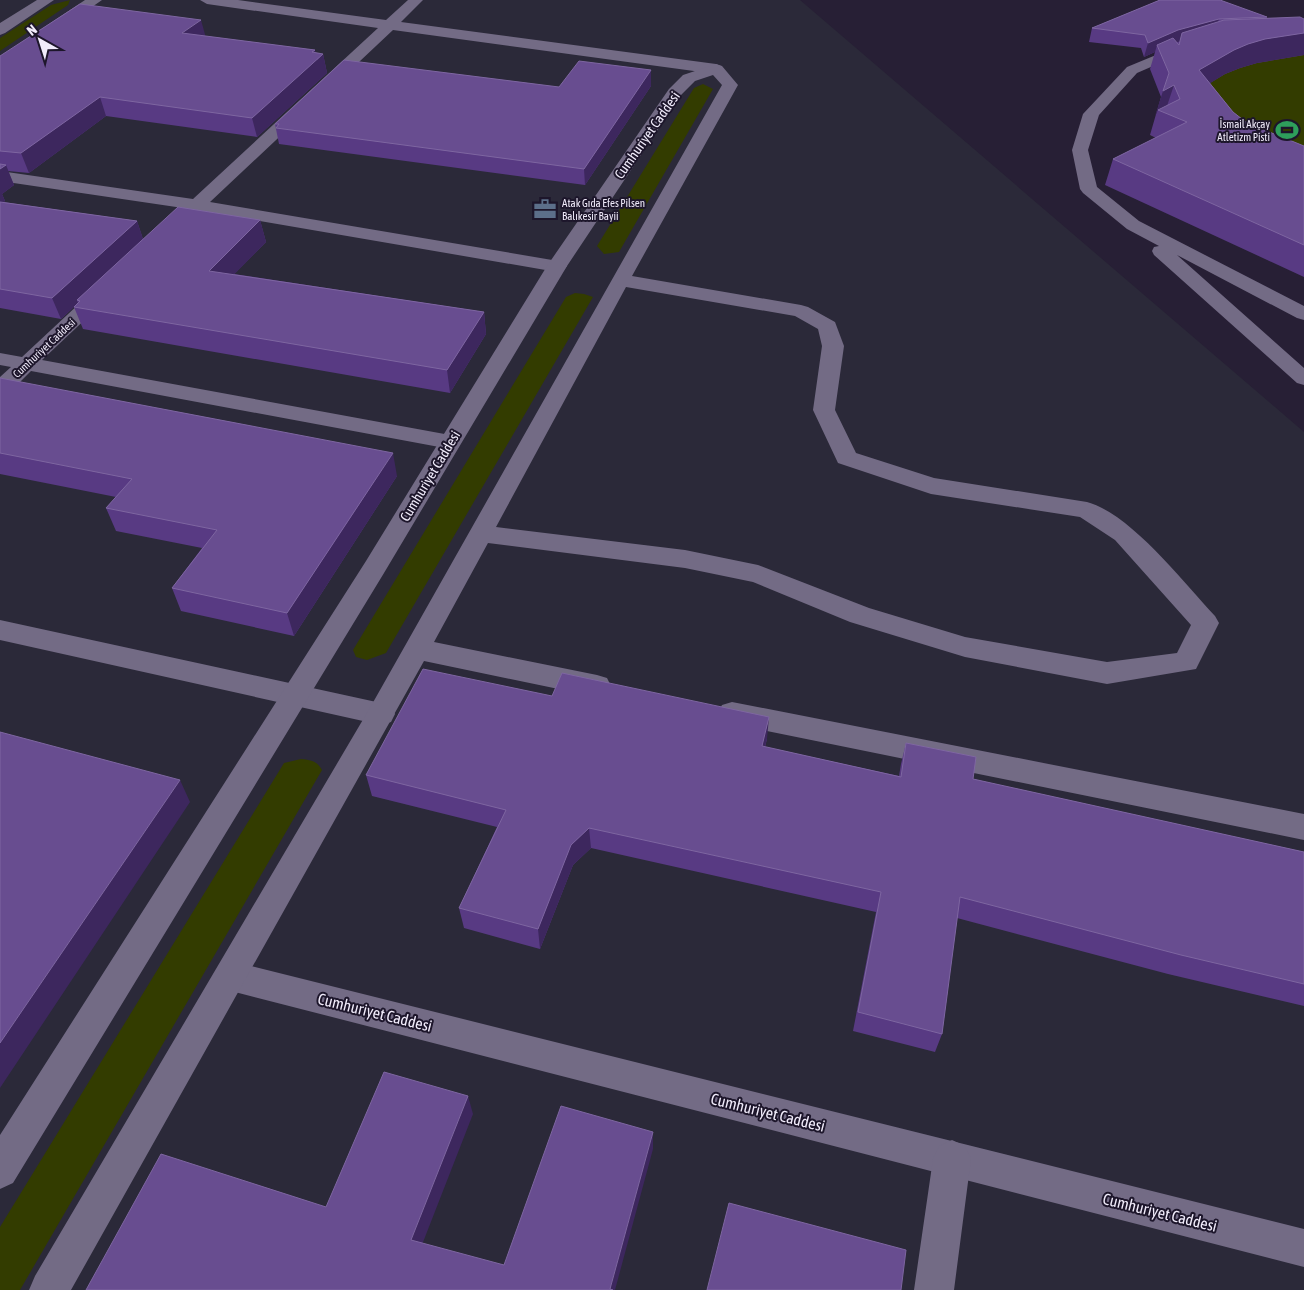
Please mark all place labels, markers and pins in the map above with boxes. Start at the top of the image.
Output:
sports icon: İsmail Akçay Atletizm Pisti [1274,117,1300,143]
place label: İsmail Akçay Atletizm Pisti [1217,118,1270,143]
office icon: Atak Gıda Efes Pilsen Balıkesir Bayii [532,196,558,222]
place label: Atak Gıda Efes Pilsen Balıkesir Bayii [562,197,645,222]

